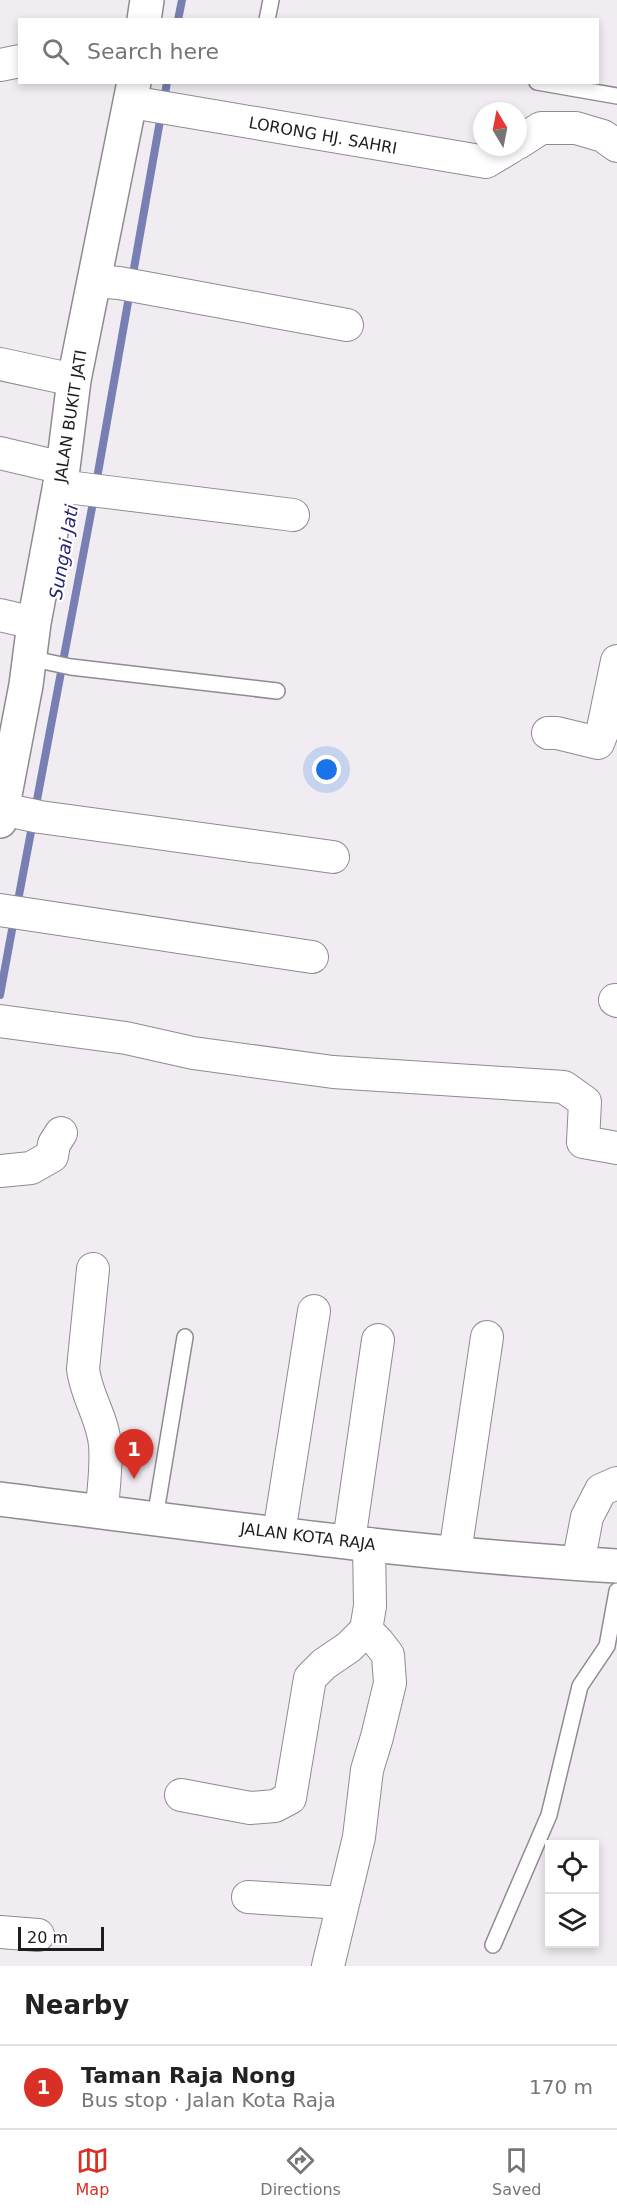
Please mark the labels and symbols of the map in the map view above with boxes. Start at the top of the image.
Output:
north arrow [473,102,527,156]
street label: LORONG HJ. SAHRI [247,113,399,158]
street label: JALAN BUKIT JATI [50,348,90,485]
water label: Sungai Jati [45,503,82,601]
your location [312,755,341,784]
pin: 1 [114,1430,154,1479]
street label: JALAN KOTA RAJA [238,1519,377,1554]
scale bar [18,1924,104,1952]

